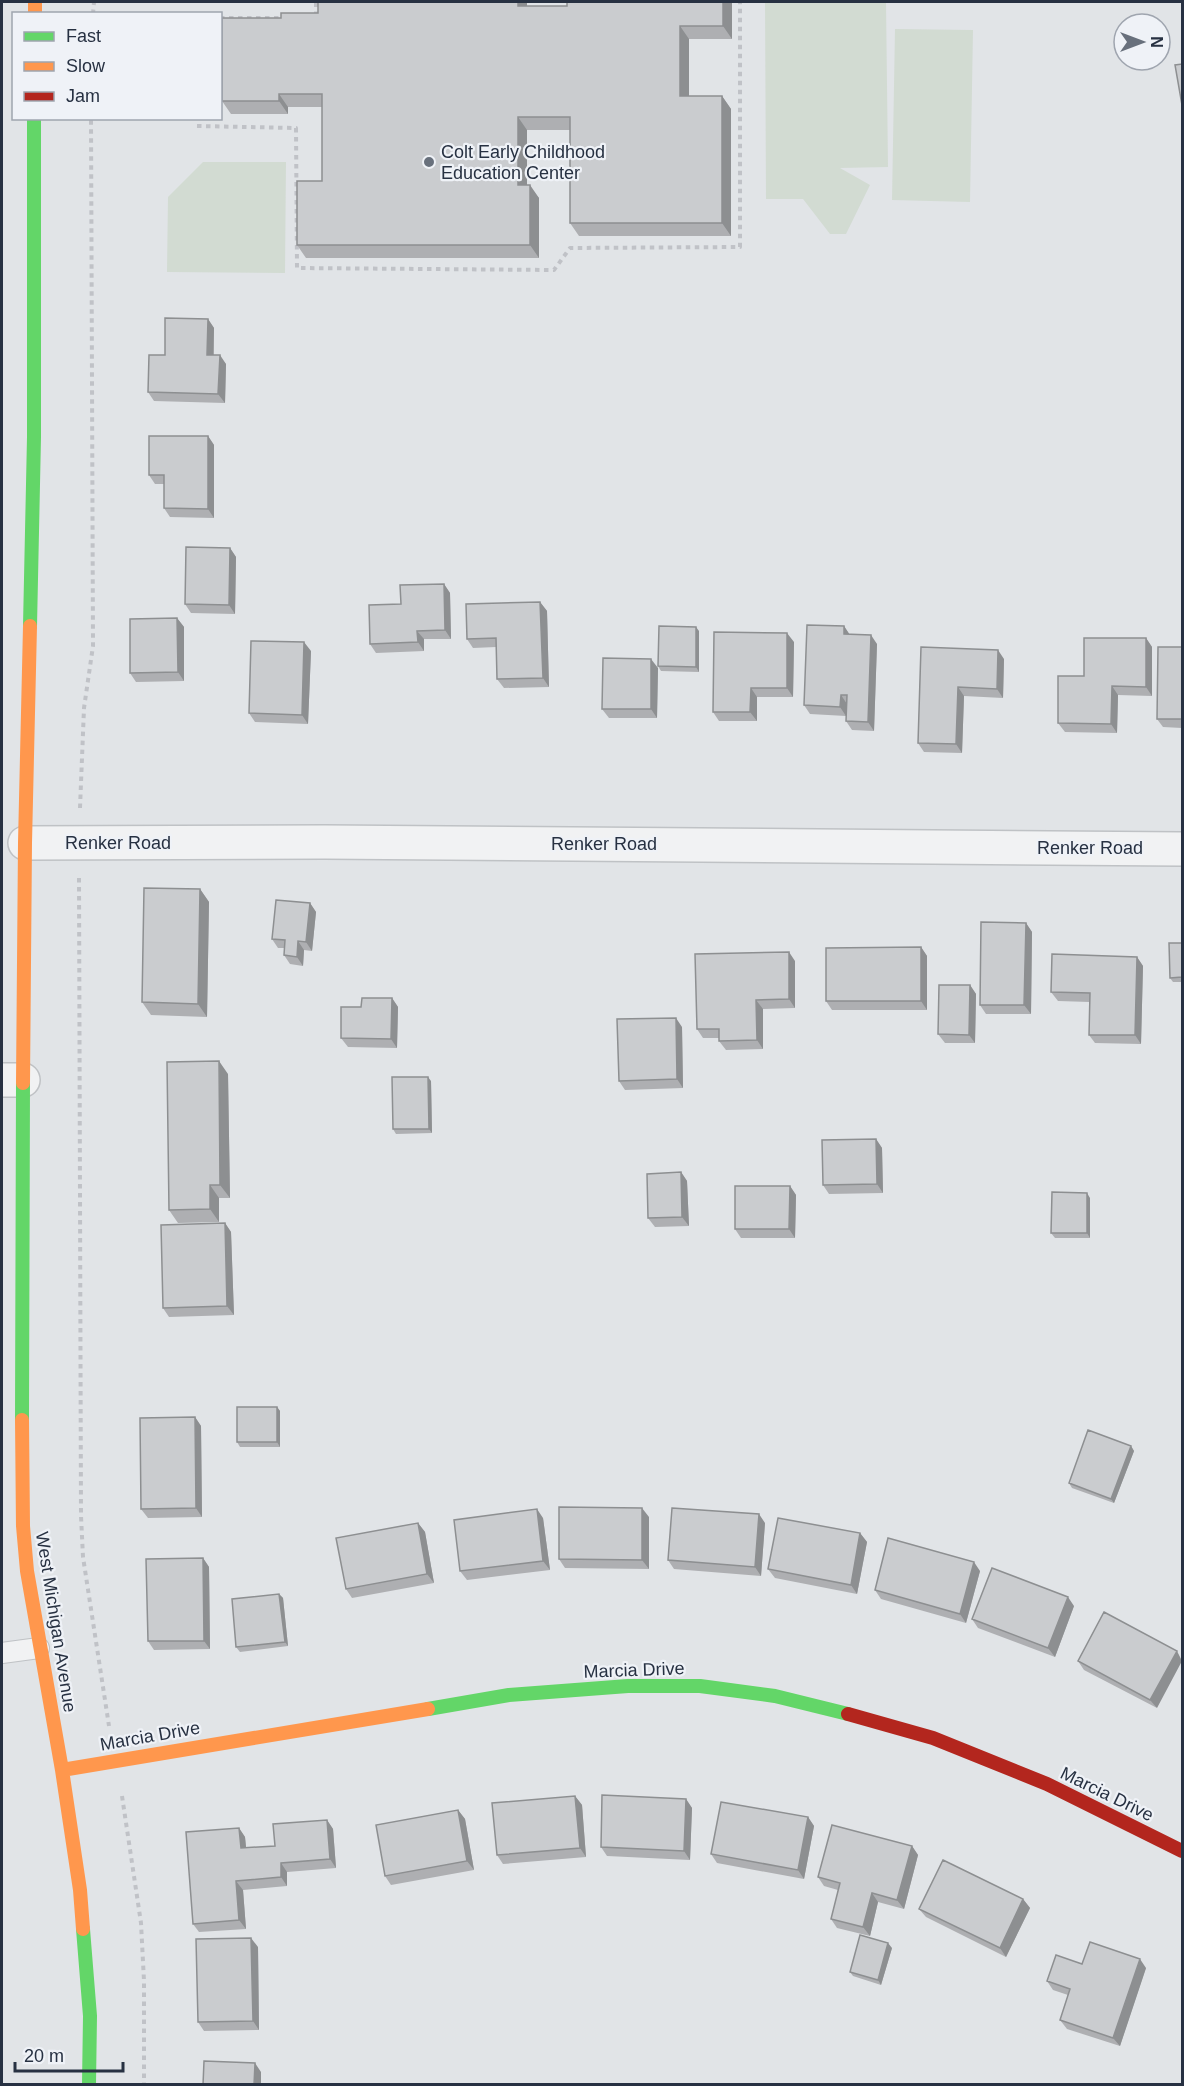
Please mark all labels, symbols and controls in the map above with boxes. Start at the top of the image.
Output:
legend [12,12,222,120]
north arrow [1112,12,1172,72]
text: Fast [66,26,101,46]
text: N [1148,36,1165,48]
text: Slow [66,56,106,76]
text: Jam [66,86,100,106]
place label: Colt Early Childhood Education Center [441,142,605,183]
marker: Colt Early Childhood Education Center [422,155,436,169]
street label: Renker Road [65,833,171,853]
street label: Renker Road [551,834,657,854]
street label: Renker Road [1037,838,1143,858]
street label: West Michigan Avenue [32,1530,80,1714]
street label: Marcia Drive [583,1658,685,1682]
street label: Marcia Drive [99,1717,201,1755]
street label: Marcia Drive [1057,1763,1157,1825]
scale bar [15,2035,123,2073]
text: 20 m [24,2046,64,2066]

